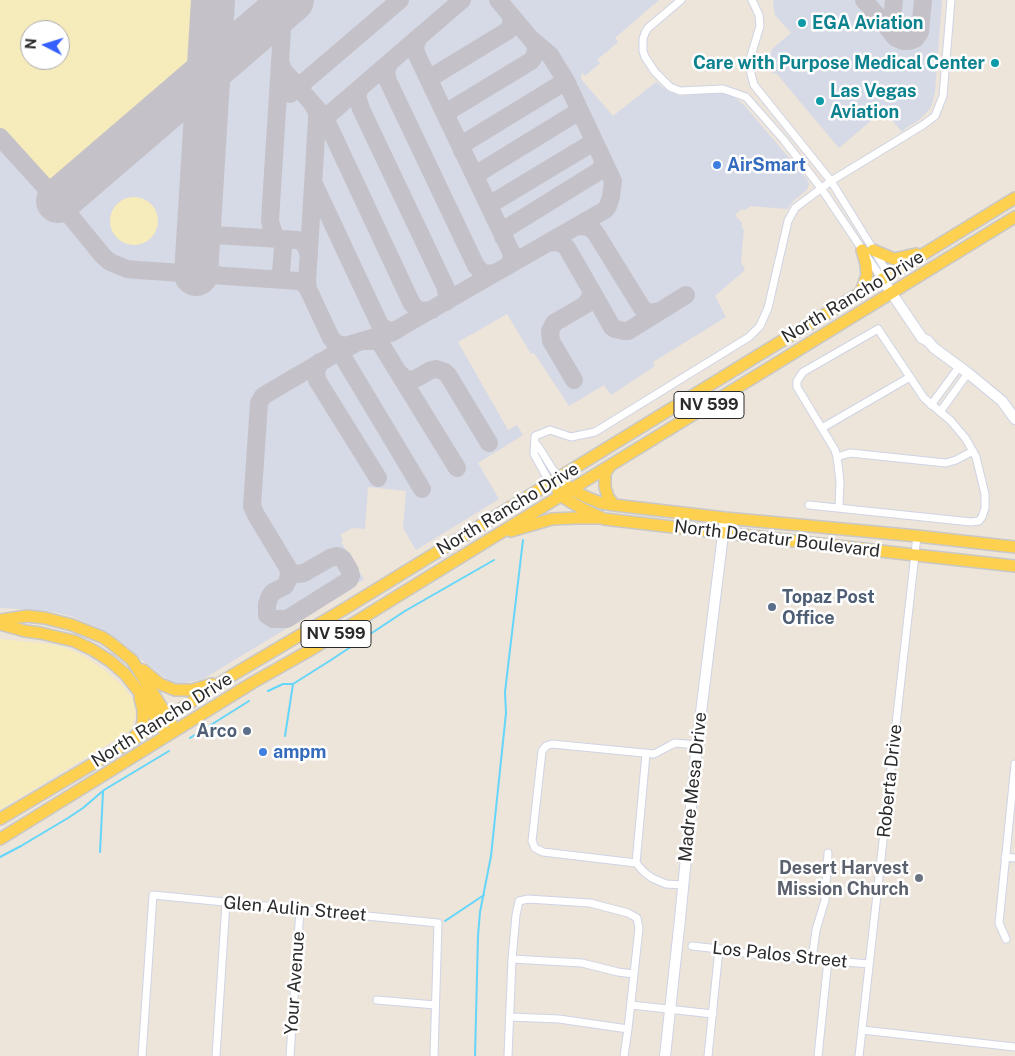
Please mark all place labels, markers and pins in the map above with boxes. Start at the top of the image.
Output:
place label: EGA Aviation [812,12,923,34]
marker: EGA Aviation [796,17,808,29]
place label: Care with Purpose Medical Center [693,52,985,74]
marker: Care with Purpose Medical Center [989,57,1001,69]
place label: Las Vegas Aviation [830,80,916,122]
marker: Las Vegas Aviation [814,95,826,107]
place label: AirSmart [727,154,806,176]
marker: AirSmart [711,159,723,171]
place label: Topaz Post Office [782,586,875,628]
marker: Topaz Post Office [766,601,778,613]
place label: Arco [196,720,237,742]
marker: Arco [241,725,253,737]
place label: ampm [273,741,326,763]
marker: ampm [257,746,269,758]
place label: Desert Harvest Mission Church [777,857,909,900]
marker: Desert Harvest Mission Church [913,872,925,884]

